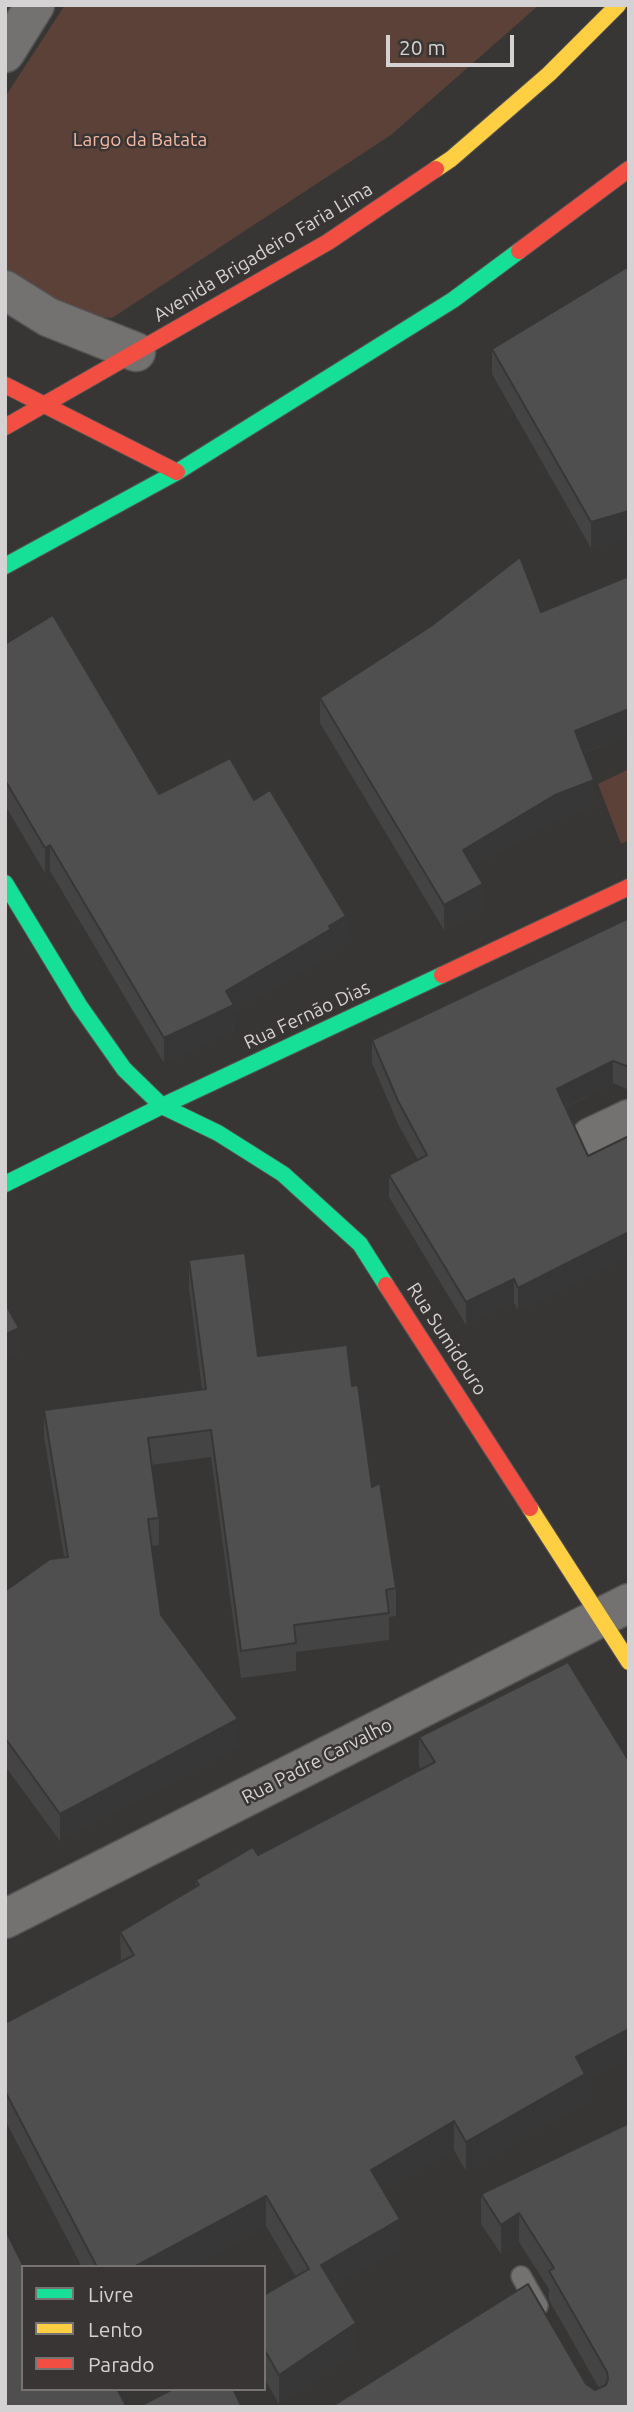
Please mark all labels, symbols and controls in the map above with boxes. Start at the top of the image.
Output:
scale bar [389,21,517,65]
text: 20 m [399,35,446,59]
park label: Largo da Batata [73,129,207,151]
street label: Avenida Brigadeiro Faria Lima [149,177,377,327]
street label: Rua Fernão Dias [240,976,374,1054]
street label: Rua Sumidouro [402,1278,492,1400]
street label: Rua Padre Carvalho [238,1713,396,1809]
legend [21,2265,266,2391]
text: Livre [88,2282,134,2306]
text: Lento [88,2317,143,2341]
text: Parado [88,2352,154,2376]

